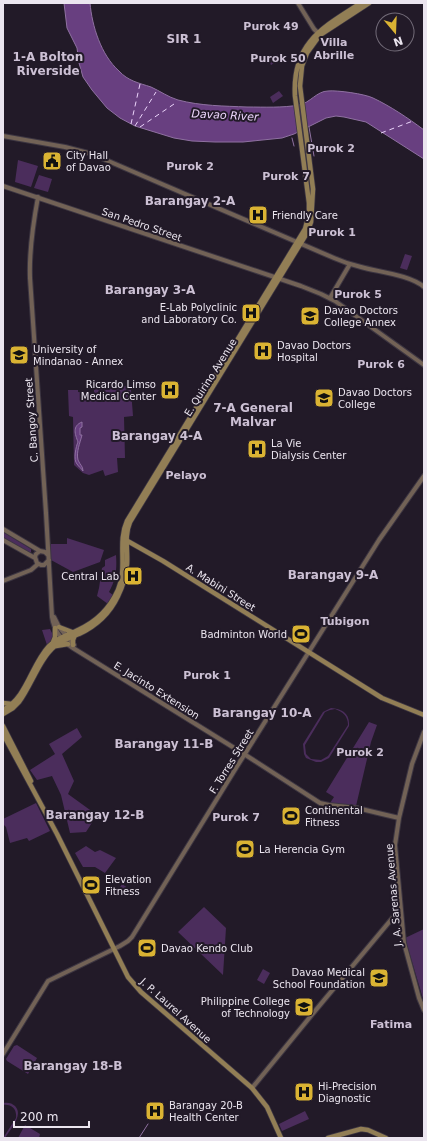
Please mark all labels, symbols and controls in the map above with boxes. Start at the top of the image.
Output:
north arrow [375,12,415,52]
district label: Purok 49 [243,20,299,33]
district label: SIR 1 [167,32,201,46]
text: N [392,33,405,49]
district label: Villa Abrille [314,36,354,62]
district label: 1-A Bolton Riverside [13,50,83,78]
district label: Purok 50 [250,52,306,65]
water label: Davao River [191,107,260,124]
district label: Purok 2 [307,142,355,155]
public building icon: City Hall of Davao [41,150,63,172]
place label: City Hall of Davao [66,150,111,173]
district label: Purok 2 [166,160,214,173]
district label: Purok 7 [262,170,310,183]
district label: Barangay 2-A [145,194,236,208]
hospital icon: Friendly Care [247,204,269,226]
street label: San Pedro Street [100,206,183,243]
place label: Friendly Care [272,210,338,221]
district label: Purok 1 [308,226,356,239]
district label: Barangay 3-A [105,283,196,297]
district label: Purok 5 [334,288,382,301]
place label: E-Lab Polyclinic and Laboratory Co. [141,302,237,325]
hospital icon: E-Lab Polyclinic and Laboratory Co. [240,302,262,324]
school or university icon: Davao Doctors College Annex [299,305,321,327]
place label: Davao Doctors College Annex [324,305,398,328]
street label: E. Quirino Avenue [182,336,239,418]
hospital icon: Davao Doctors Hospital [252,340,274,362]
place label: Davao Doctors Hospital [277,340,351,363]
school or university icon: University of Mindanao - Annex [8,344,30,366]
place label: University of Mindanao - Annex [33,344,123,367]
district label: Purok 6 [357,358,405,371]
street label: C. Bangoy Street [23,377,40,463]
place label: Ricardo Limso Medical Center [81,379,157,402]
hospital icon: Ricardo Limso Medical Center [159,379,181,401]
school or university icon: Davao Doctors College [313,387,335,409]
place label: Davao Doctors College [338,387,412,410]
district label: 7-A General Malvar [213,401,293,429]
district label: Barangay 4-A [112,429,203,443]
hospital icon: La Vie Dialysis Center [246,438,268,460]
place label: La Vie Dialysis Center [271,438,347,461]
district label: Pelayo [165,469,207,482]
street label: A. Mabini Street [184,562,257,613]
hospital icon: Central Lab [122,565,144,587]
district label: Barangay 9-A [288,568,379,582]
place label: Central Lab [61,571,119,582]
district label: Tubigon [320,615,370,628]
sports icon: Badminton World [290,623,312,645]
place label: Badminton World [201,629,287,640]
street label: E. Jacinto Extension [112,660,201,721]
district label: Purok 1 [183,669,231,682]
district label: Barangay 10-A [212,706,312,720]
street label: F. Torres Street [207,727,256,795]
district label: Barangay 11-B [115,737,213,751]
district label: Purok 2 [336,746,384,759]
sports icon: Continental Fitness [280,805,302,827]
place label: Continental Fitness [305,805,363,828]
district label: Barangay 12-B [46,808,144,822]
district label: Purok 7 [212,811,260,824]
sports icon: La Herencia Gym [234,838,256,860]
street label: J. A. Sarenas Avenue [384,843,404,948]
place label: La Herencia Gym [259,844,345,855]
sports icon: Elevation Fitness [80,874,102,896]
place label: Elevation Fitness [105,874,151,897]
sports icon: Davao Kendo Club [136,937,158,959]
place label: Davao Kendo Club [161,943,253,954]
place label: Davao Medical School Foundation [273,967,365,990]
school or university icon: Davao Medical School Foundation [368,967,390,989]
street label: J. P. Laurel Avenue [137,975,213,1045]
place label: Philippine College of Technology [201,996,290,1019]
school or university icon: Philippine College of Technology [293,996,315,1018]
district label: Fatima [370,1018,412,1031]
district label: Barangay 18-B [24,1059,122,1073]
hospital icon: Hi-Precision Diagnostic [293,1081,315,1103]
place label: Hi-Precision Diagnostic [318,1081,377,1104]
hospital icon: Barangay 20-B Health Center [144,1100,166,1122]
place label: Barangay 20-B Health Center [169,1100,243,1123]
scale bar [14,1103,89,1129]
text: 200 m [20,1110,58,1124]

